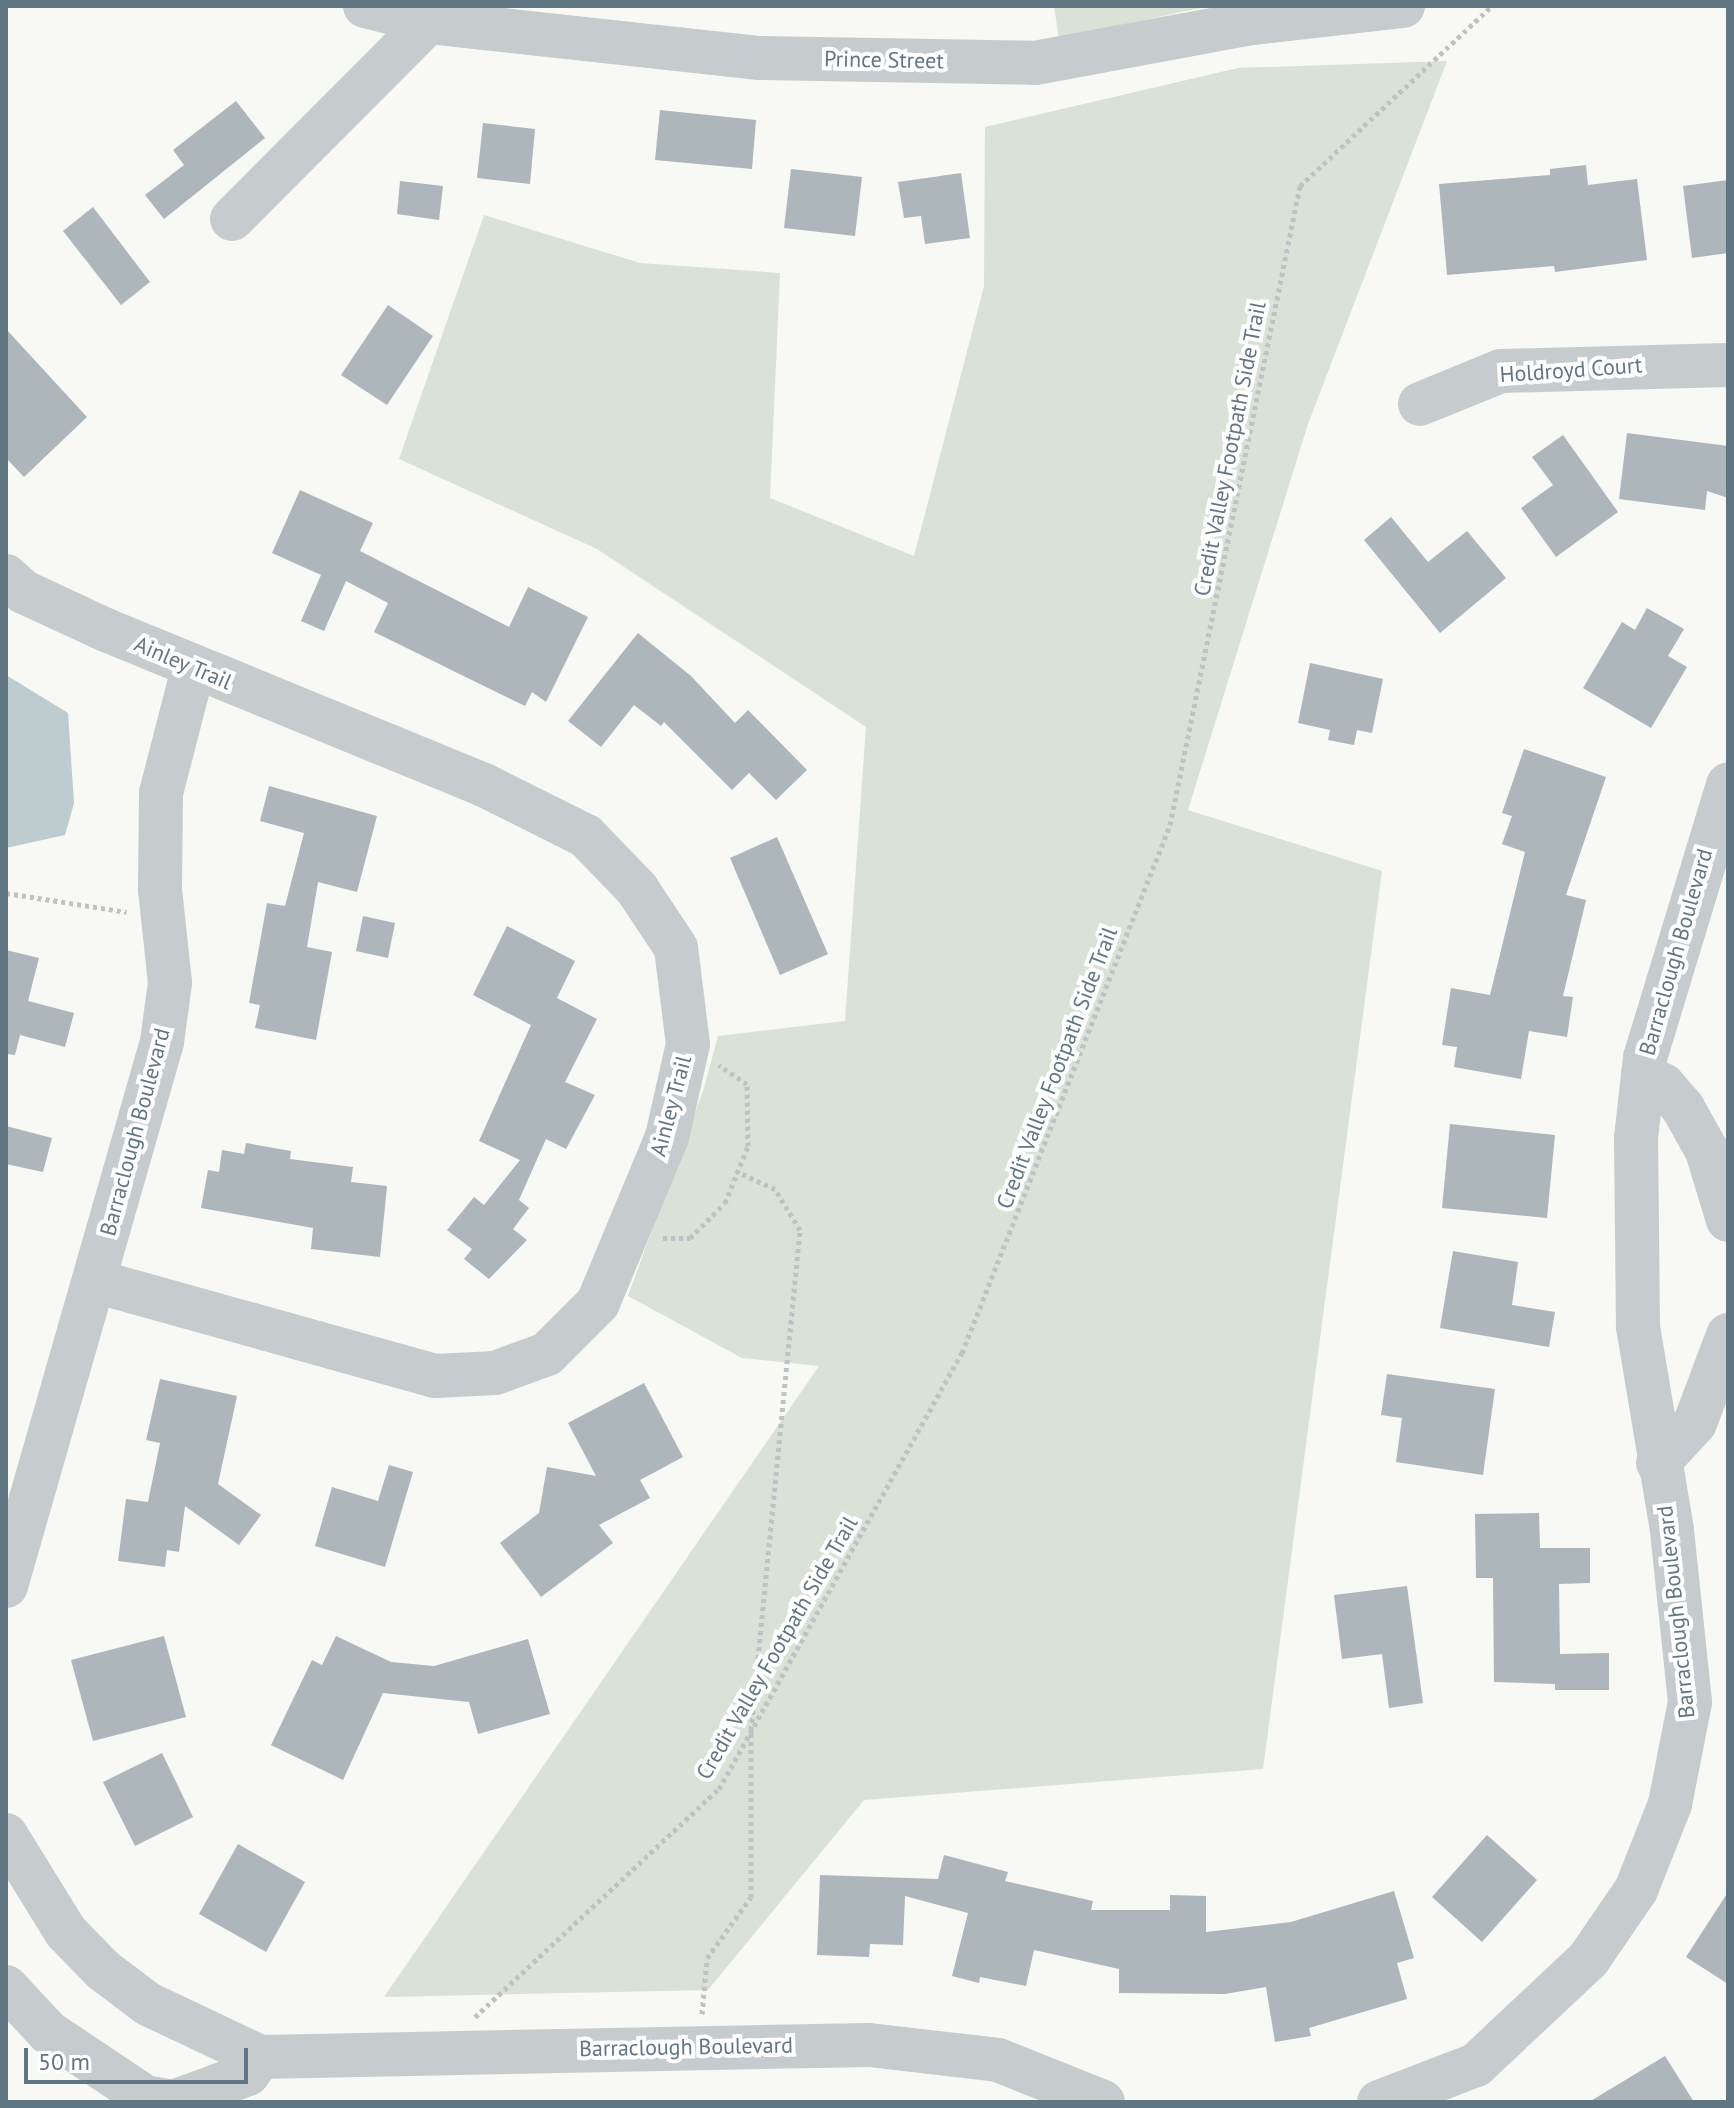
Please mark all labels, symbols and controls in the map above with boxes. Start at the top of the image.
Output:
street label: Prince Street [824,46,944,74]
street label: Credit Valley Footpath Side Trail [1188,298,1272,600]
street label: Holdroyd Court [1499,352,1643,388]
street label: Ainley Trail [130,630,236,696]
street label: Barraclough Boulevard [1634,846,1718,1058]
street label: Credit Valley Footpath Side Trail [991,923,1123,1213]
street label: Barraclough Boulevard [95,1025,175,1239]
street label: Ainley Trail [645,1052,697,1160]
street label: Barraclough Boulevard [1652,1504,1700,1720]
street label: Credit Valley Footpath Side Trail [690,1511,864,1785]
scale bar [28,2032,252,2082]
street label: Barraclough Boulevard [579,2032,793,2062]
text: 50 m [38,2046,90,2077]

